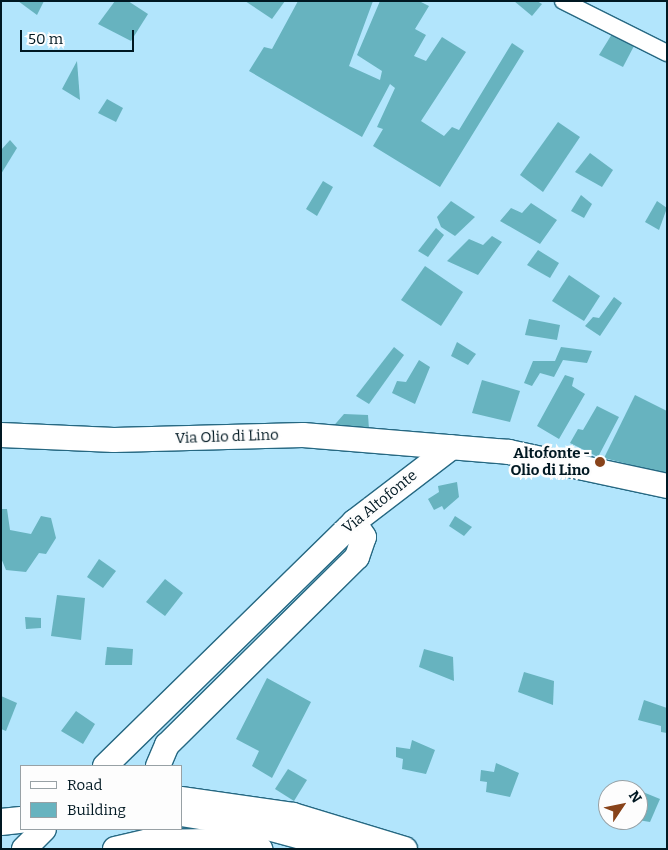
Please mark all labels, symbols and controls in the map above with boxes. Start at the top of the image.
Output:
scale bar [22,20,136,52]
text: 50 m [28,30,63,48]
street label: Via Olio di Lino [175,426,279,448]
place label: Altofonte - Olio di Lino [510,444,590,479]
marker: Altofonte - Olio di Lino [594,456,606,468]
street label: Via Altofonte [339,467,421,537]
legend [20,765,182,830]
text: Road [67,776,102,794]
north arrow [598,780,648,830]
text: N [625,788,645,806]
text: Building [67,801,126,819]

